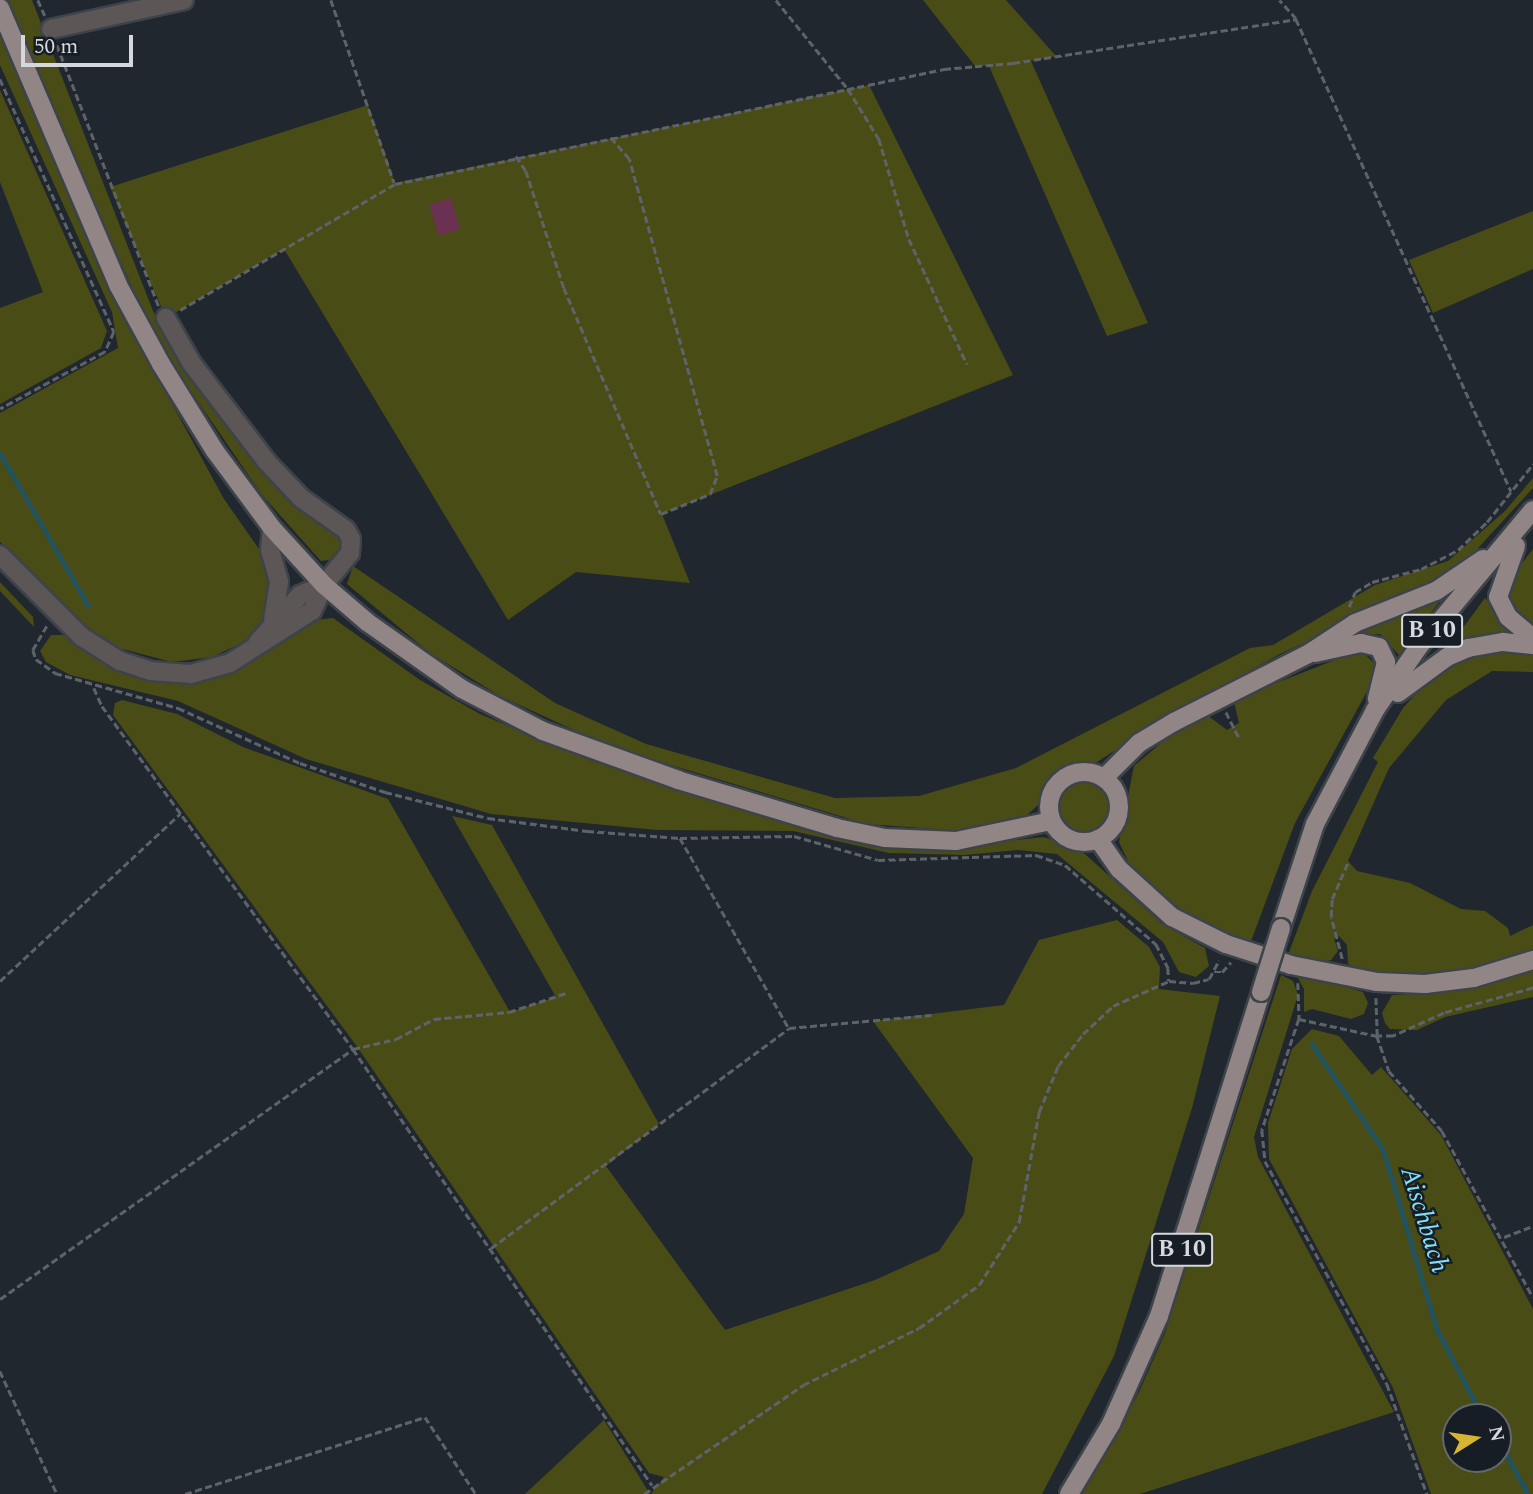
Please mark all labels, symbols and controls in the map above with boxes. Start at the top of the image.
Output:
scale bar [24,21,136,65]
text: 50 m [34,31,78,63]
road number: B 10 [1400,611,1464,650]
water label: Aischbach [1393,1163,1455,1277]
road number: B 10 [1150,1231,1214,1270]
north arrow [1442,1403,1512,1473]
text: N [1480,1423,1512,1445]

